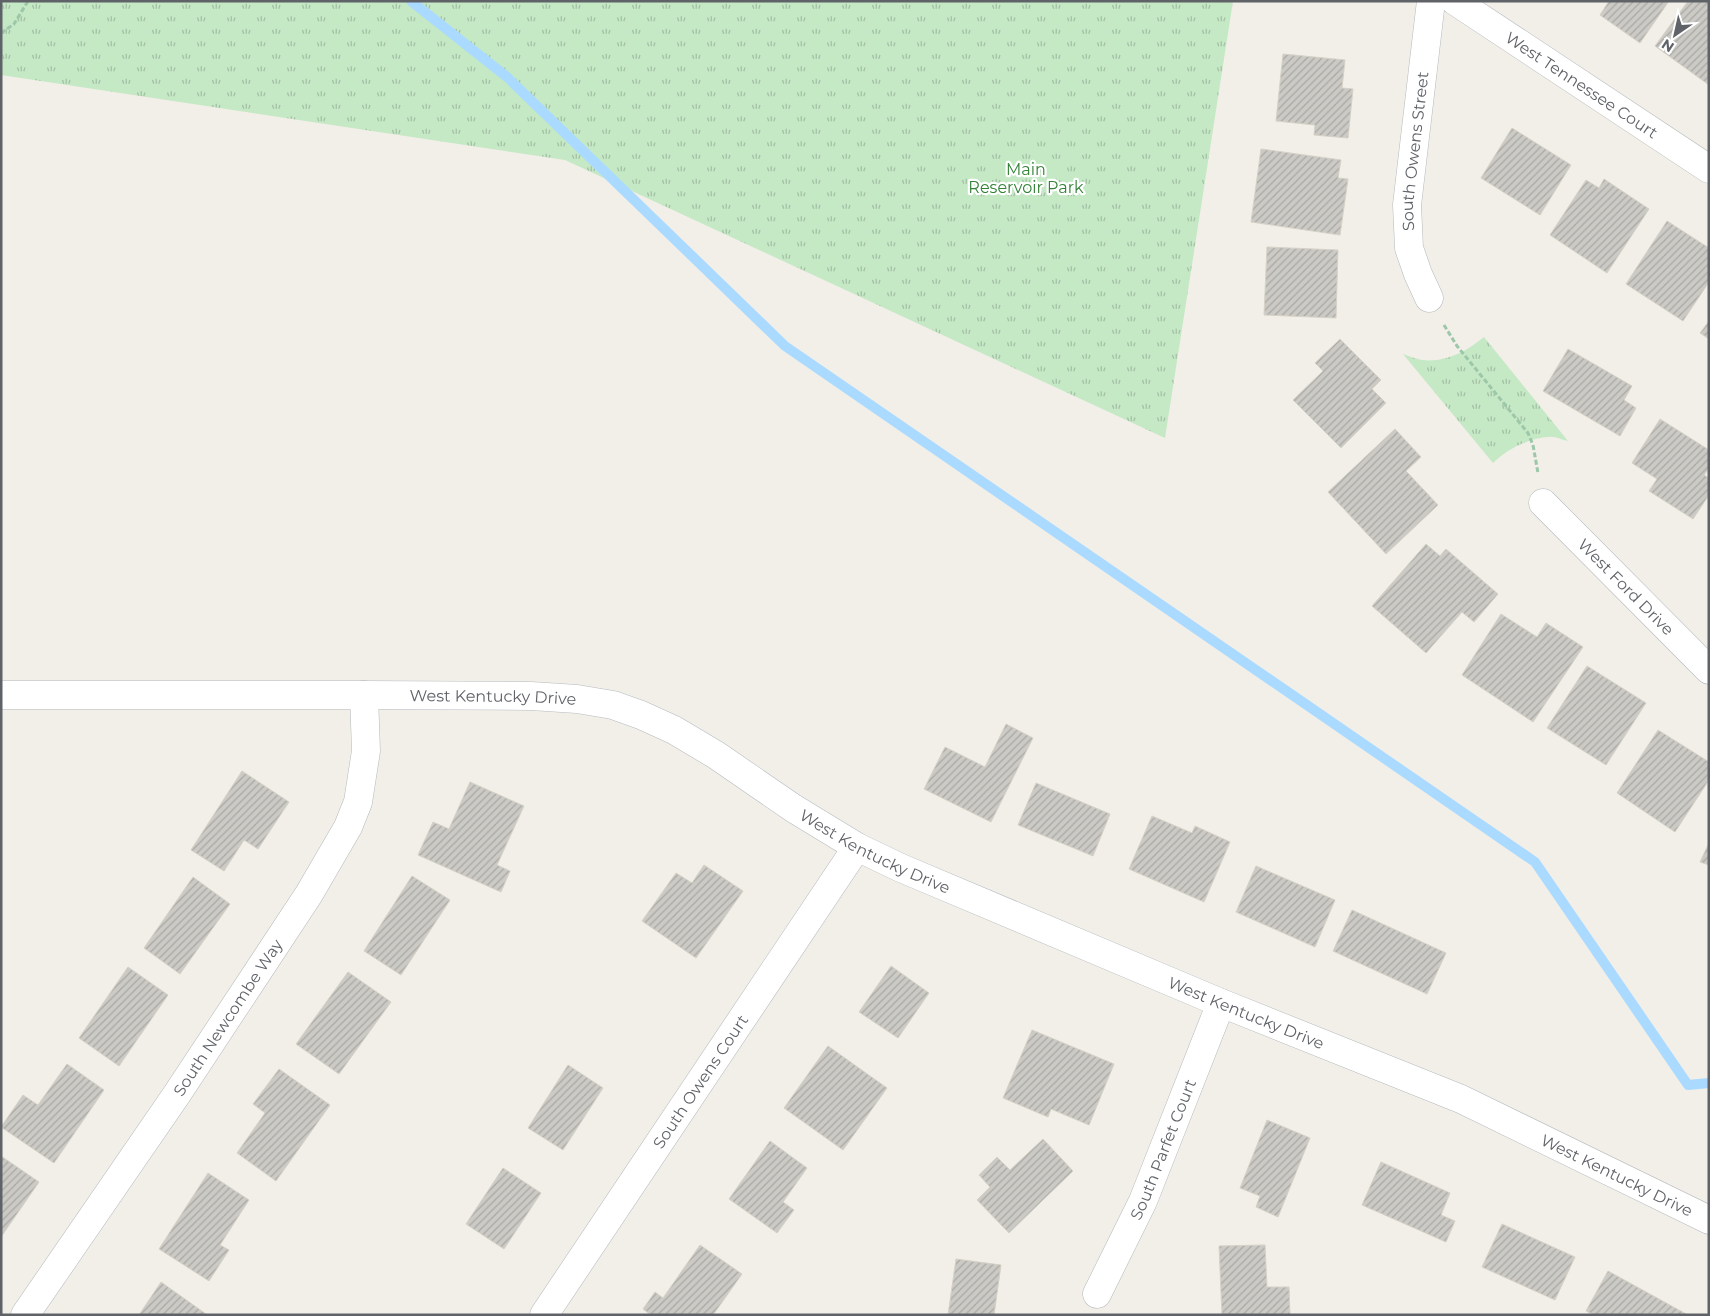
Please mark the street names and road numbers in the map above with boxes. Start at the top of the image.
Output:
street label: West Tennessee Court [1502,28,1662,142]
street label: South Owens Street [1397,70,1432,232]
street label: West Ford Drive [1574,535,1678,639]
street label: West Kentucky Drive [410,686,577,708]
street label: West Kentucky Drive [796,805,953,897]
street label: South Newcombe Way [169,935,286,1099]
street label: West Kentucky Drive [1165,972,1327,1053]
street label: South Owens Court [649,1011,752,1152]
street label: South Parfet Court [1126,1076,1200,1223]
street label: West Kentucky Drive [1538,1130,1696,1220]

